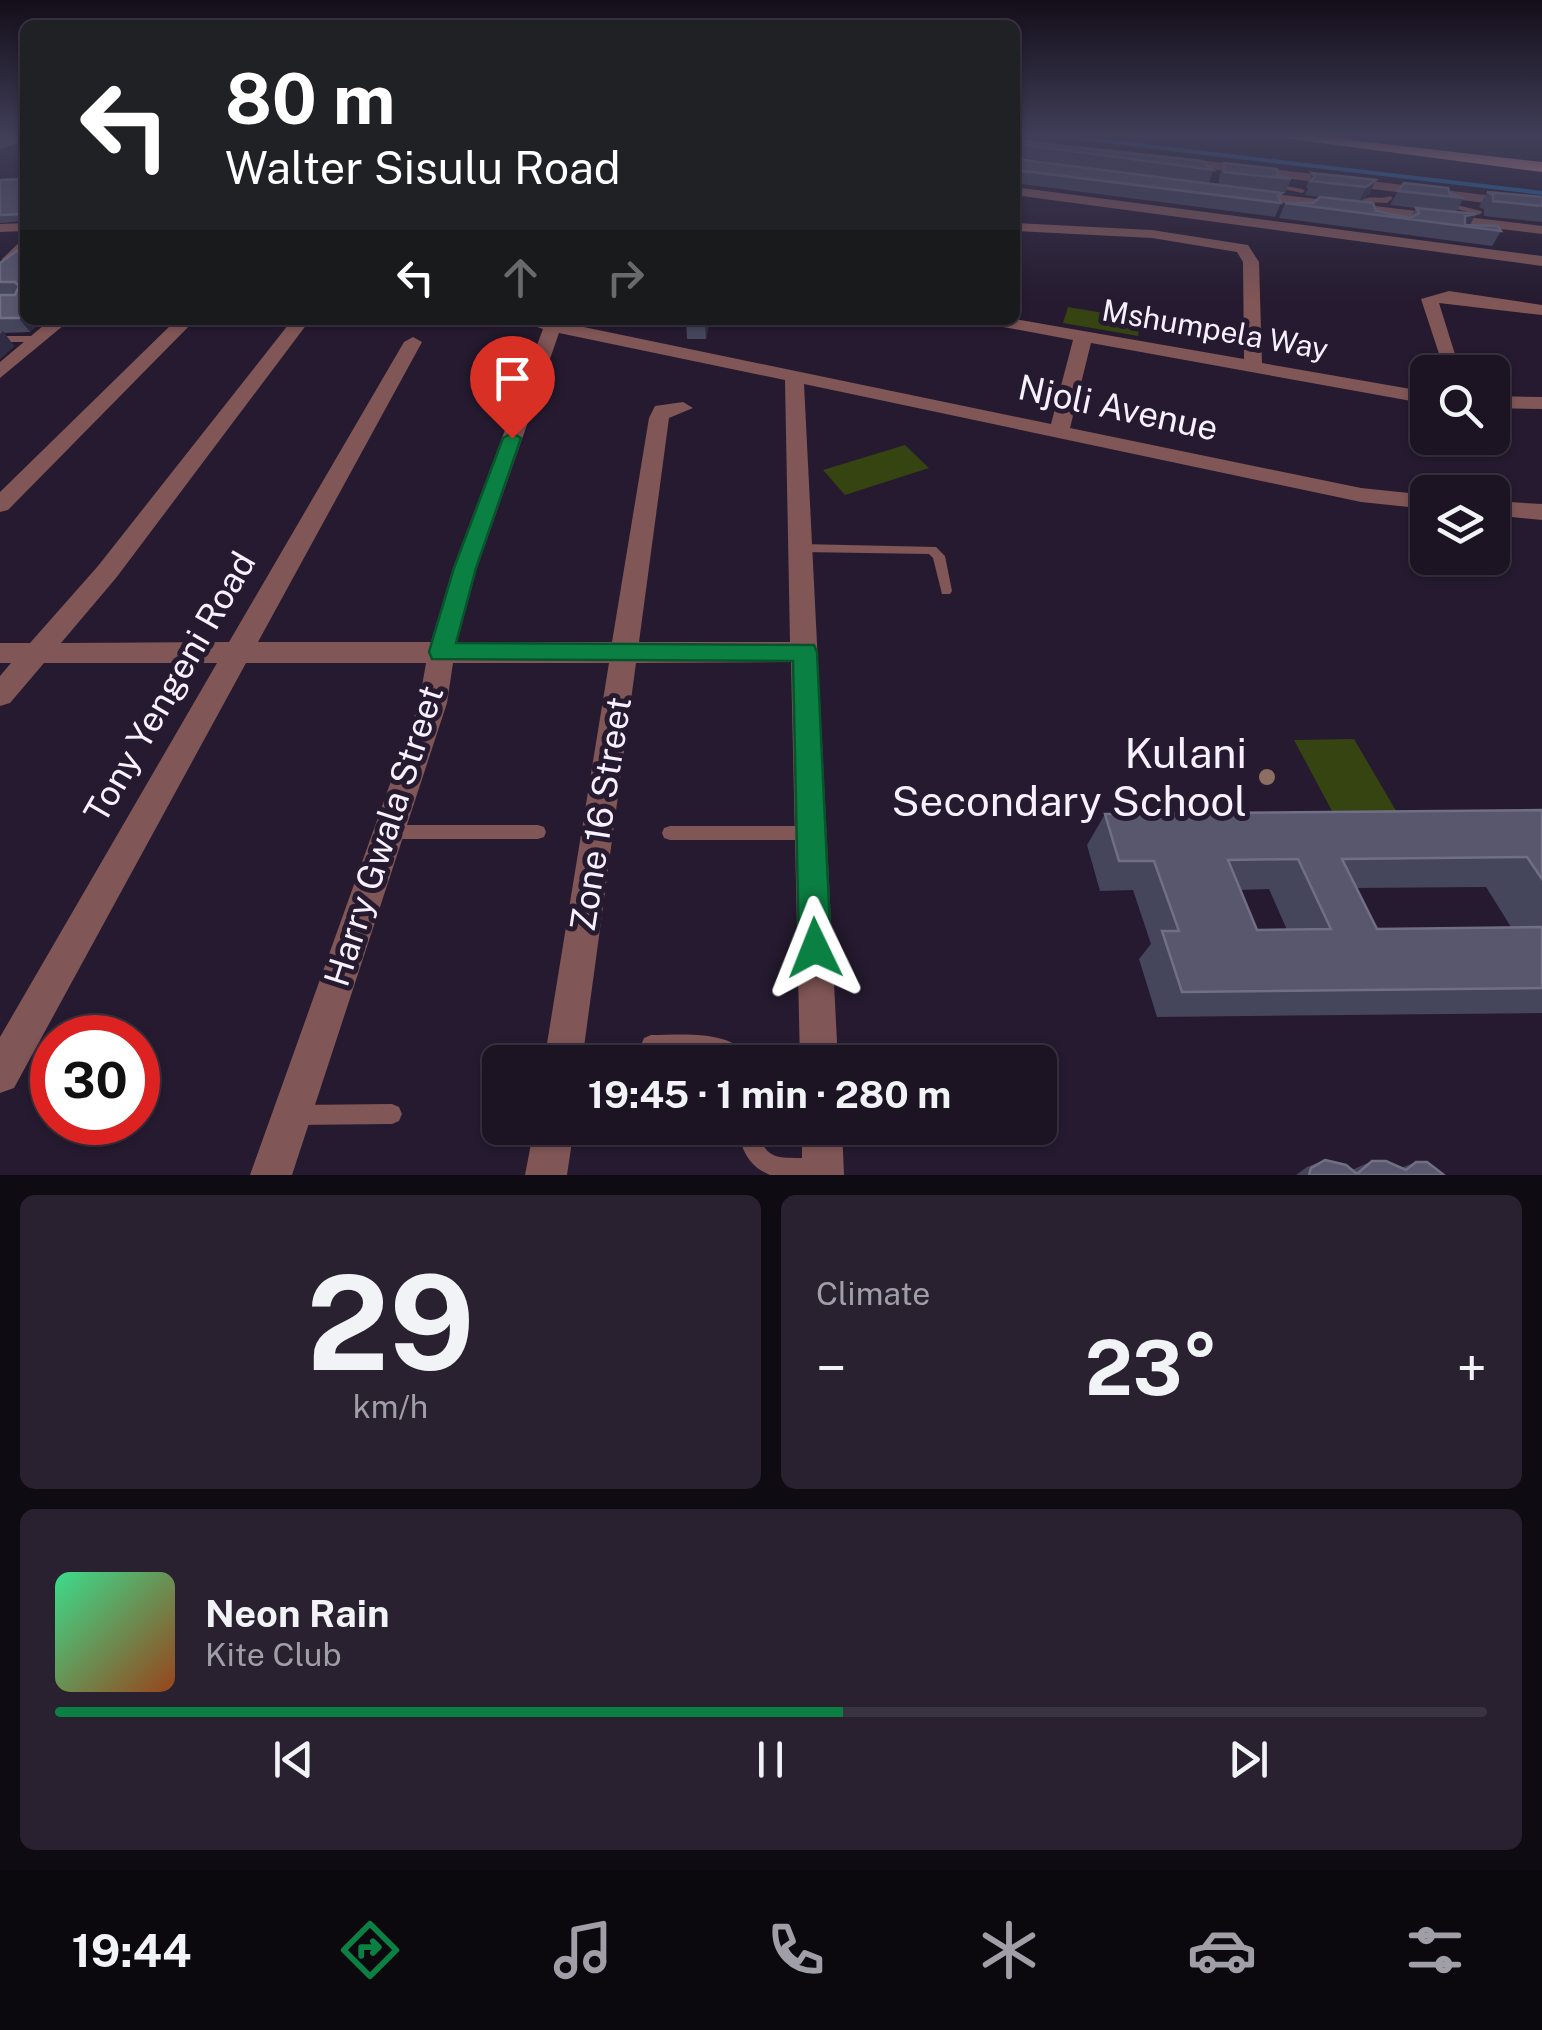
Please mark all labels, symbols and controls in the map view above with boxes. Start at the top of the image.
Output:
text: 80 m [225,57,395,140]
icon: left [60,60,190,190]
text: Walter Sisulu Road [225,141,621,194]
icon: left [388,250,443,305]
icon: ahead [493,250,548,305]
icon: right [598,250,653,305]
street label: Mshumpela Way [1099,291,1331,367]
pin [470,336,555,439]
icon: arrive [485,351,540,406]
map controls [1410,355,1510,575]
button: search [1410,355,1510,455]
street label: Njoli Avenue [1014,366,1222,449]
button: layers [1410,475,1510,575]
street label: Tony Yengeni Road [76,544,264,829]
street label: Harry Gwala Street [316,680,451,991]
street label: Zone 16 Street [562,694,639,934]
place label: Kulani Secondary School [891,728,1247,825]
marker: Kulani Secondary School [1256,766,1278,788]
position arrow [763,896,867,1000]
speed limit sign: 30 [30,1015,160,1145]
text: 19:45 · 1 min · 280 m [588,1072,951,1117]
text: 29 [306,1247,475,1399]
text: Climate [816,1275,930,1312]
text: 23° [1085,1324,1218,1412]
text: − [816,1336,847,1400]
text: + [1457,1336,1487,1400]
text: km/h [353,1388,428,1425]
text: Neon Rain [205,1591,389,1636]
text: Kite Club [205,1636,342,1673]
icon: previous [266,1732,321,1787]
icon: pause [743,1732,798,1787]
icon: next [1221,1732,1276,1787]
icon: directions [335,1915,405,1985]
icon: music [548,1915,618,1985]
icon: phone [761,1915,831,1985]
icon: climate [974,1915,1044,1985]
icon: car [1187,1915,1257,1985]
icon: filters [1400,1915,1470,1985]
text: 19:44 [72,1924,192,1977]

